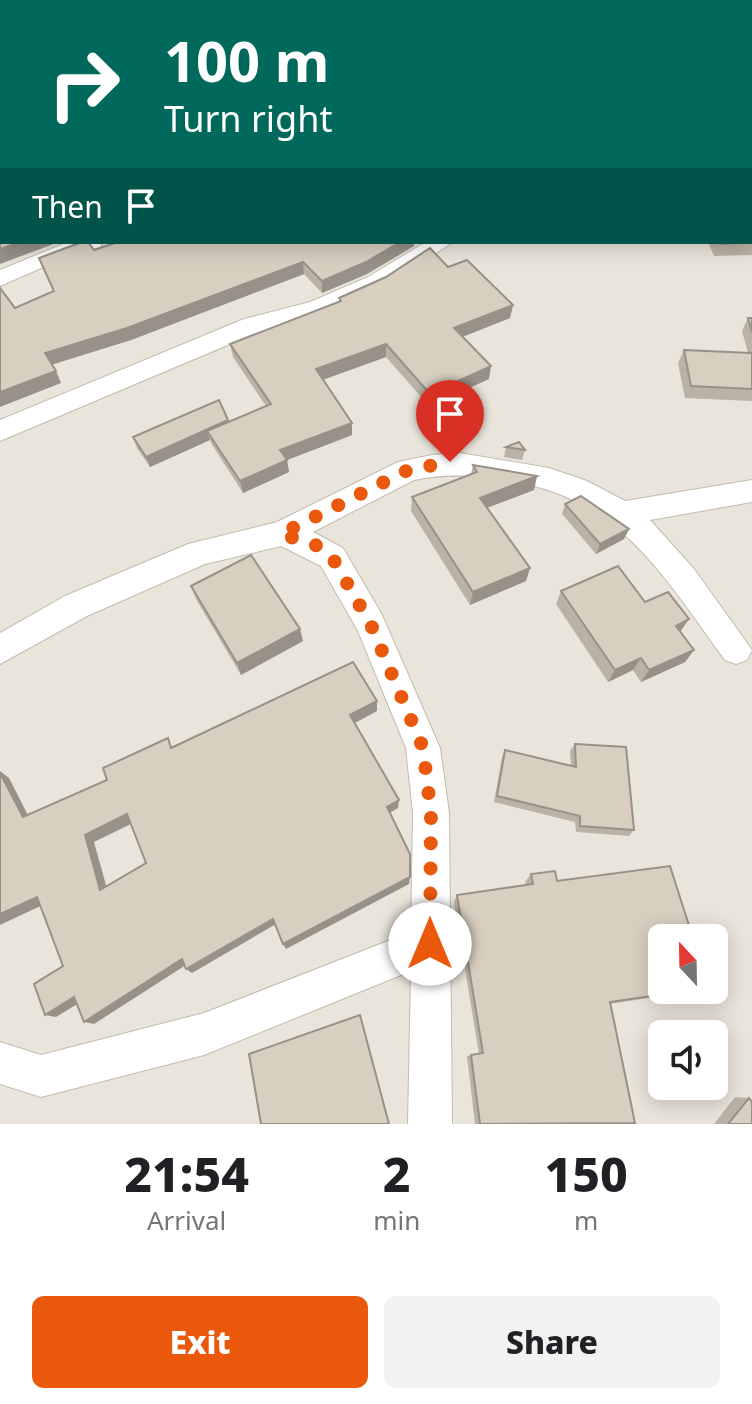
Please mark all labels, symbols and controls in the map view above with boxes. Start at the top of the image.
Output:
text: 100 m [164,22,329,98]
icon: right [32,32,136,136]
text: Turn right [164,94,332,143]
icon: arrive [119,184,163,228]
text: Then [32,186,103,227]
pin [416,380,484,462]
icon: arrive [428,392,472,436]
position arrow [388,902,472,986]
north arrow [648,924,728,1004]
map controls [648,924,728,1100]
button: sound [648,1020,728,1100]
text: 21:54 [124,1141,249,1206]
text: 2 [383,1141,411,1206]
text: 150 [545,1141,628,1206]
text: Arrival [147,1202,226,1238]
text: min [373,1202,420,1238]
text: m [574,1202,598,1238]
button: Exit [32,1296,368,1388]
button: Share [384,1296,720,1388]

